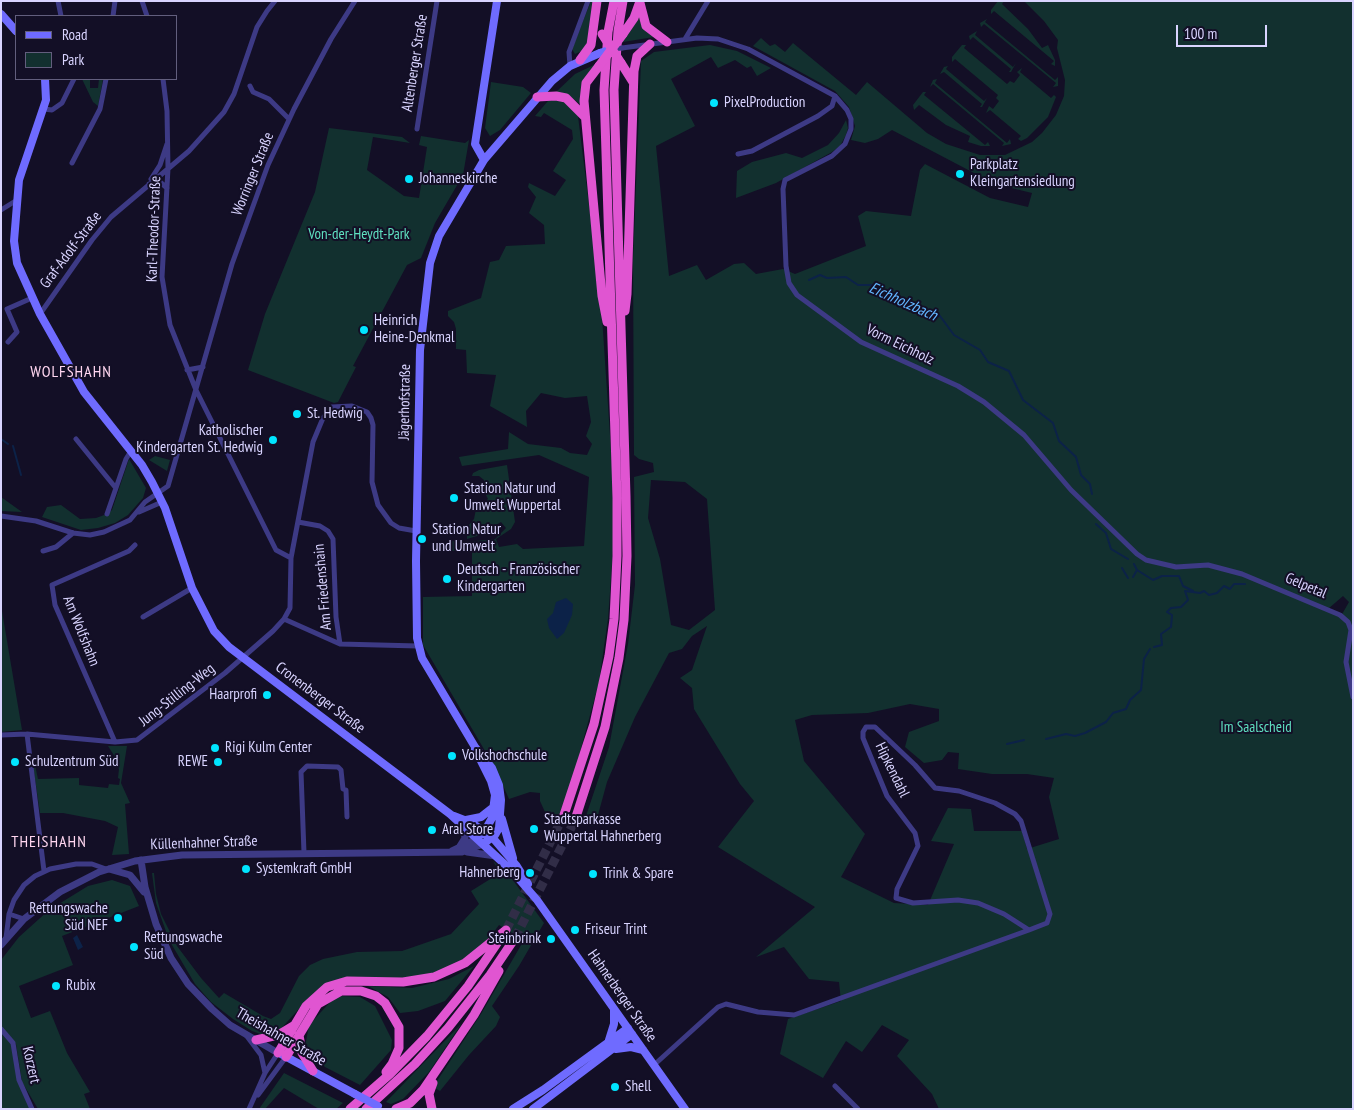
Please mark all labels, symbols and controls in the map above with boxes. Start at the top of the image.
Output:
street label: Altenberger Straße [398,13,432,113]
legend [15,15,178,80]
scale bar [1179,15,1270,47]
text: 100 m [1184,24,1217,43]
text: Road [62,25,88,44]
text: Park [62,50,84,69]
place label: PixelProduction [724,94,805,112]
marker: PixelProduction [708,97,720,109]
street label: Worringer Straße [228,130,278,218]
place label: Parkplatz Kleingartensiedlung [970,156,1075,191]
marker: Parkplatz Kleingartensiedlung [954,168,966,180]
place label: Johanneskirche [419,170,497,188]
marker: Johanneskirche [403,173,415,185]
street label: Karl-Theodor-Straße [143,176,165,282]
street label: Graf-Adolf-Straße [36,208,106,292]
park label: Von-der-Heydt-Park [308,226,410,244]
water label: Eichholzbach [866,278,940,326]
place label: Heinrich Heine-Denkmal [374,312,454,347]
street label: Vorm Eichholz [863,321,937,369]
marker: Heinrich Heine-Denkmal [358,324,370,336]
district label: WOLFSHAHN [29,362,113,382]
street label: Jägerhofstraße [395,364,415,440]
place label: St. Hedwig [307,405,363,423]
marker: St. Hedwig [291,408,303,420]
place label: Katholischer Kindergarten St. Hedwig [136,422,263,457]
marker: Katholischer Kindergarten St. Hedwig [267,434,279,446]
place label: Station Natur und Umwelt Wuppertal [464,480,561,515]
marker: Station Natur und Umwelt Wuppertal [448,492,460,504]
place label: Station Natur und Umwelt [432,521,501,556]
marker: Station Natur und Umwelt [416,533,428,545]
street label: Am Friedenshain [310,543,336,631]
place label: Deutsch - Französischer Kindergarten [457,561,580,596]
street label: Gelpetal [1283,569,1329,603]
marker: Deutsch - Französischer Kindergarten [441,573,453,585]
street label: Am Wolfshahn [59,593,103,669]
street label: Cronenberger Straße [272,658,368,738]
street label: Jung-Stilling-Weg [136,660,218,730]
place label: Haarprofi [209,686,257,704]
marker: Haarprofi [261,689,273,701]
park label: Im Saalscheid [1220,719,1292,737]
place label: Rigi Kulm Center [225,739,312,757]
street label: Hipkendahl [871,740,913,800]
marker: Rigi Kulm Center [209,742,221,754]
place label: Volkshochschule [462,747,547,765]
marker: Volkshochschule [446,750,458,762]
place label: Schulzentrum Süd [25,753,118,771]
place label: REWE [178,753,208,771]
marker: Schulzentrum Süd [9,756,21,768]
marker: REWE [212,756,224,768]
place label: Stadtsparkasse Wuppertal Hahnerberg [544,811,661,846]
place label: Aral Store [442,821,493,839]
marker: Stadtsparkasse Wuppertal Hahnerberg [528,823,540,835]
marker: Aral Store [426,824,438,836]
district label: THEISHAHN [10,832,88,852]
street label: Küllenhahner Straße [150,832,258,854]
place label: Systemkraft GmbH [256,860,352,878]
marker: Systemkraft GmbH [240,863,252,875]
place label: Hahnerberg [459,864,520,882]
place label: Trink & Spare [603,865,674,883]
marker: Hahnerberg [524,867,536,879]
marker: Trink & Spare [587,868,599,880]
place label: Rettungswache Süd NEF [29,900,108,935]
marker: Rettungswache Süd NEF [112,912,124,924]
place label: Friseur Trint [585,921,647,939]
marker: Friseur Trint [569,924,581,936]
place label: Rettungswache Süd [144,929,223,964]
place label: Steinbrink [488,930,541,948]
marker: Steinbrink [545,933,557,945]
marker: Rettungswache Süd [128,941,140,953]
street label: Hahnerberger Straße [584,946,660,1046]
place label: Rubix [66,977,96,995]
marker: Rubix [50,980,62,992]
street label: Theishahner Straße [233,1004,329,1070]
street label: Korzert [18,1045,44,1085]
place label: Shell [625,1078,651,1096]
marker: Shell [609,1081,621,1093]

